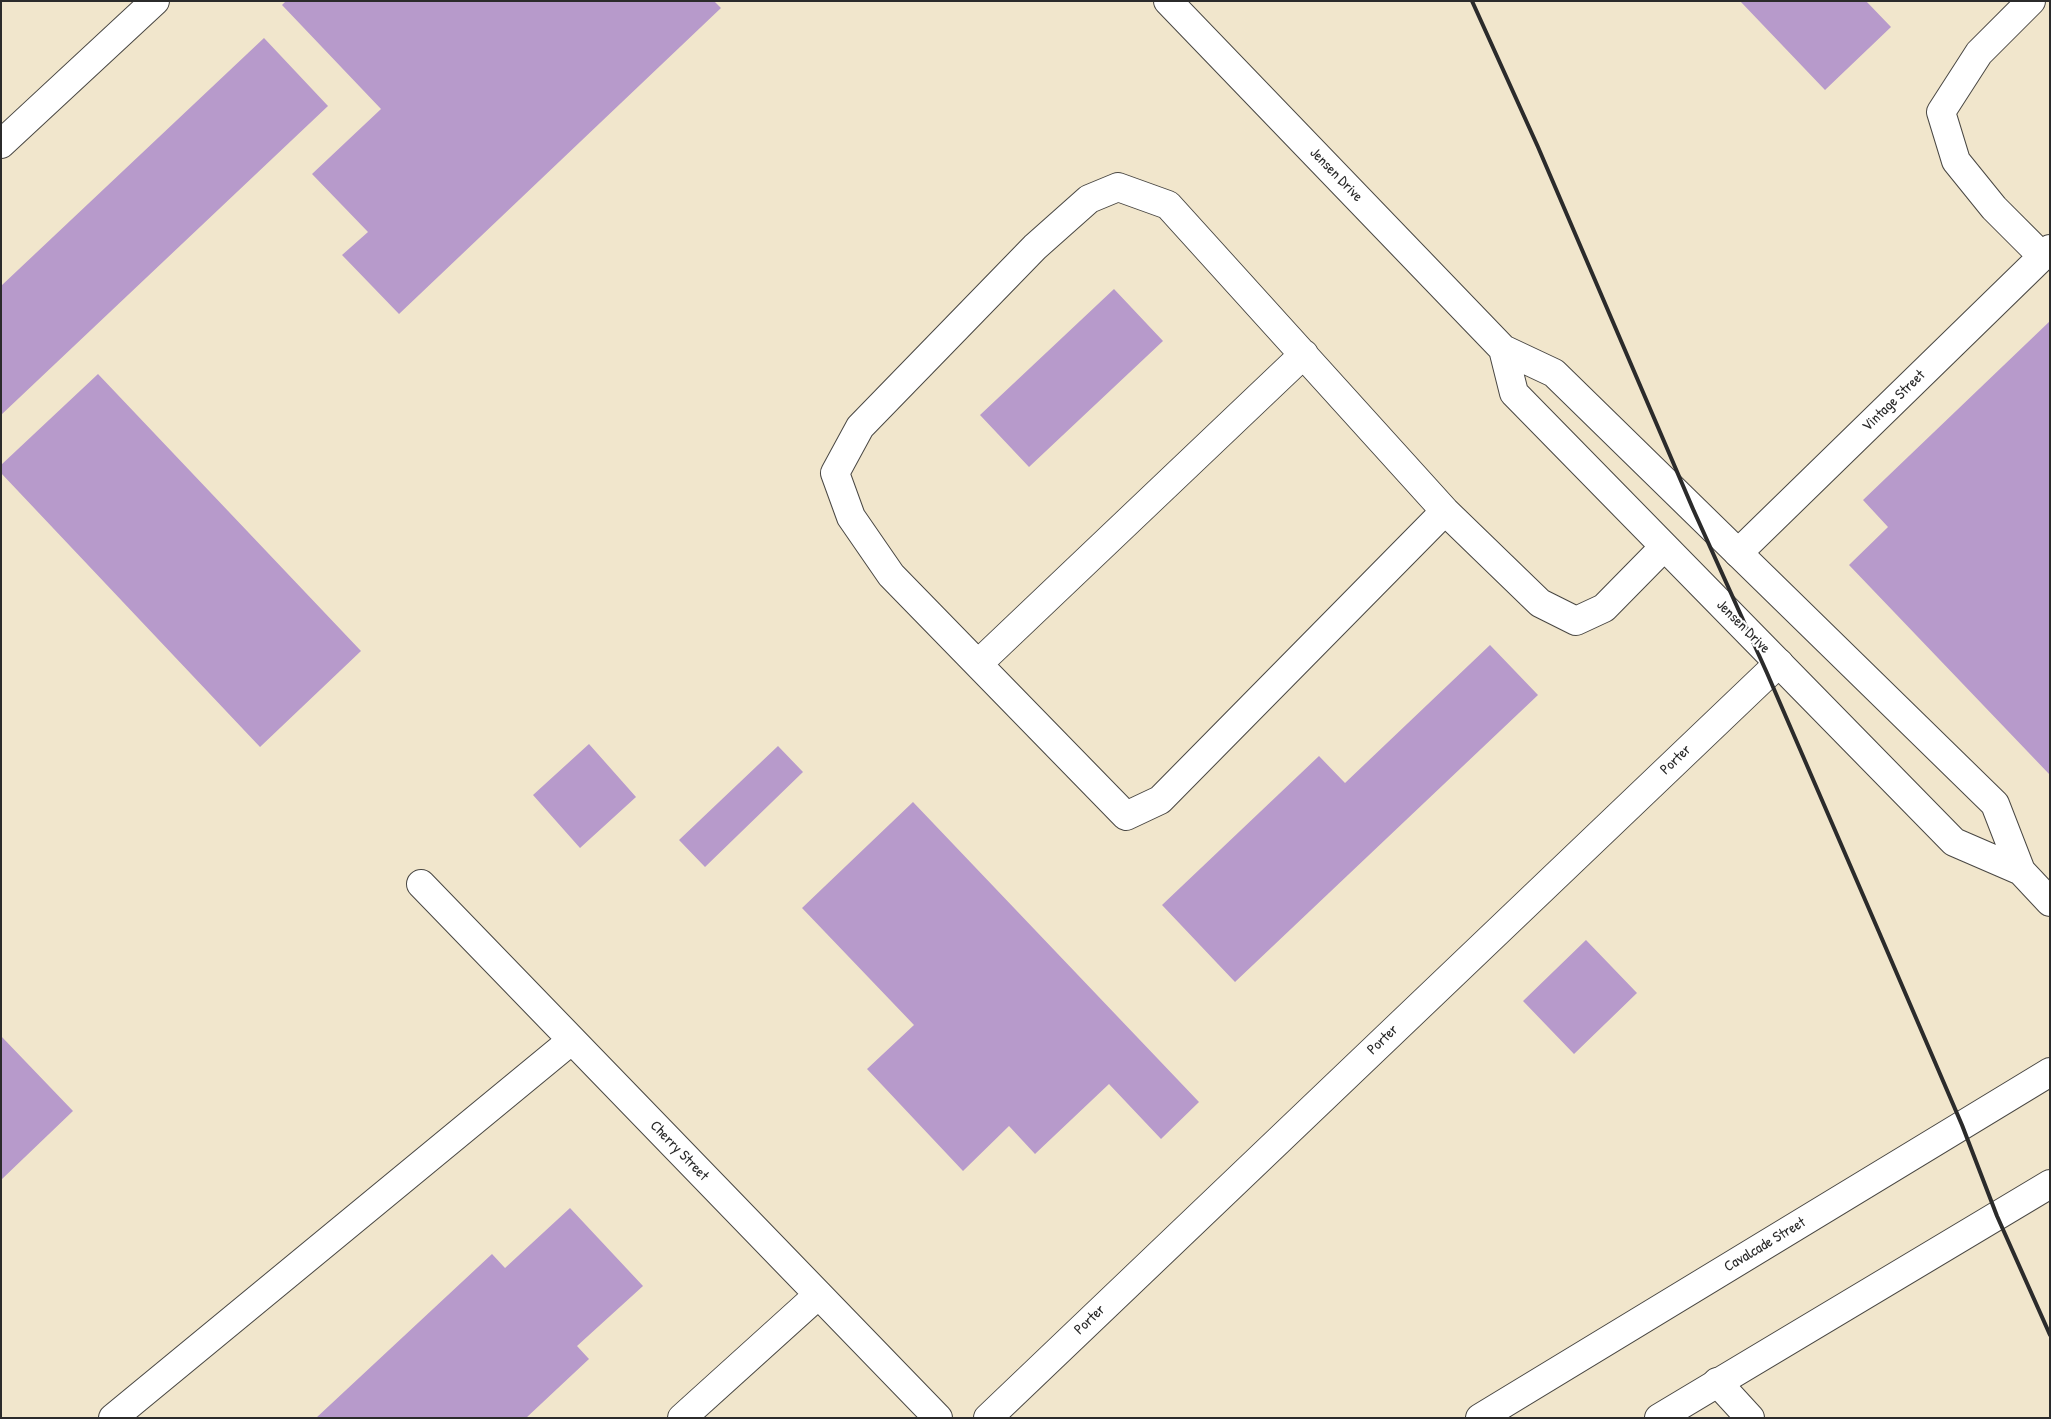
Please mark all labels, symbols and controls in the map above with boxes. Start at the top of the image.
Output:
street label: Jensen Drive [1306,144,1366,206]
street label: Vintage Street [1859,367,1929,435]
street label: Jensen Drive [1712,596,1774,658]
street label: Porter [1657,741,1695,779]
street label: Porter [1364,1021,1402,1059]
street label: Cherry Street [646,1117,712,1185]
street label: Cavalcade Street [1721,1214,1809,1276]
street label: Porter [1071,1301,1109,1339]

